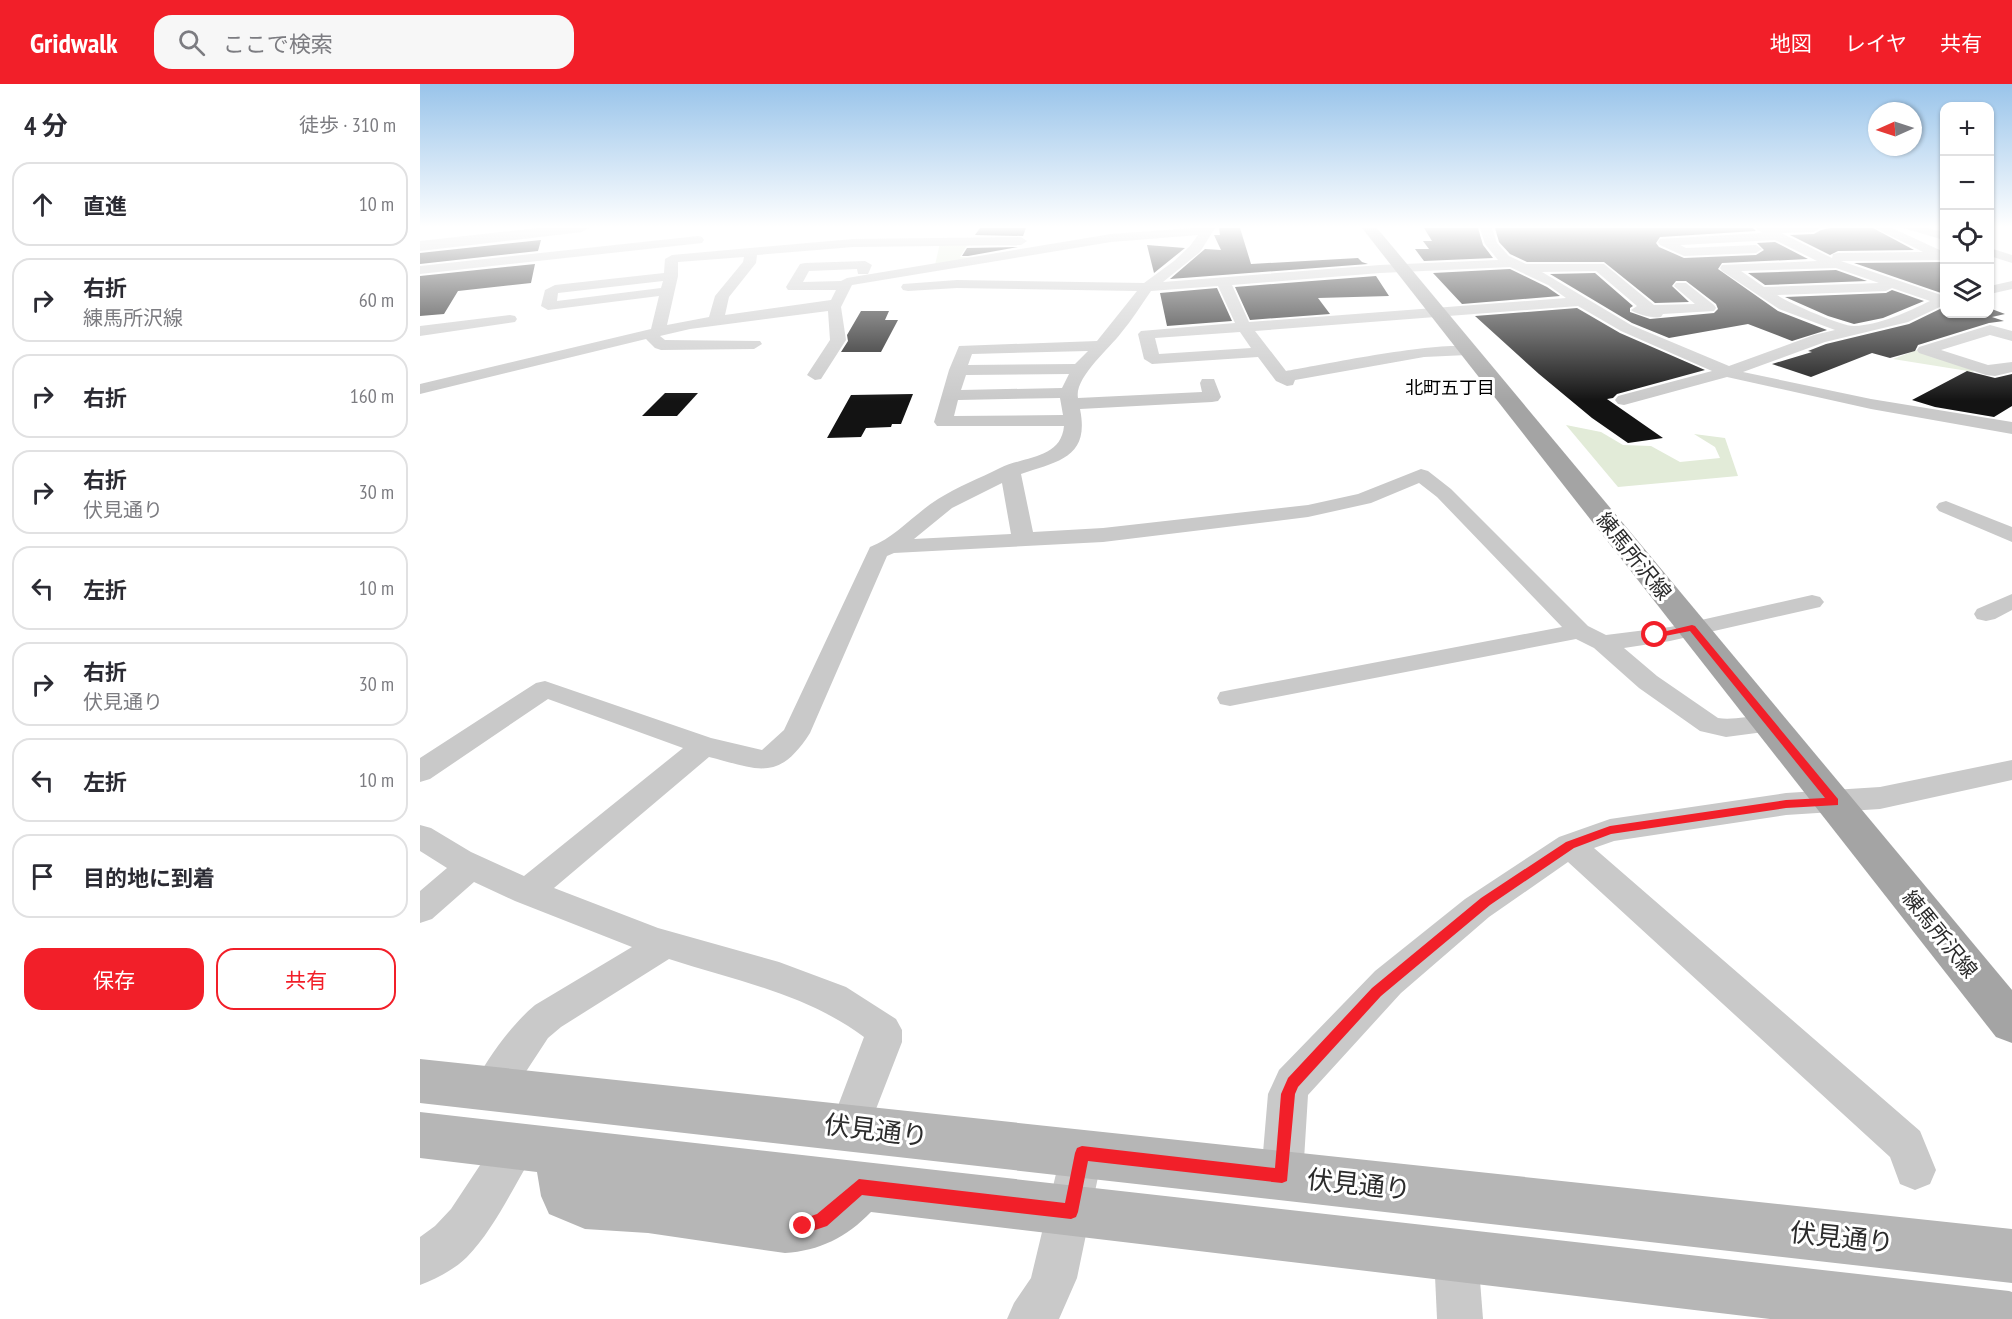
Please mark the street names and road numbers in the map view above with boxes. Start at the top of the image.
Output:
street label: 練馬所沢線 [1590,507,1678,605]
street label: 練馬所沢線 [1896,885,1984,983]
street label: 伏見通り [822,1107,930,1153]
street label: 伏見通り [1306,1162,1412,1206]
street label: 伏見通り [1789,1215,1895,1259]

